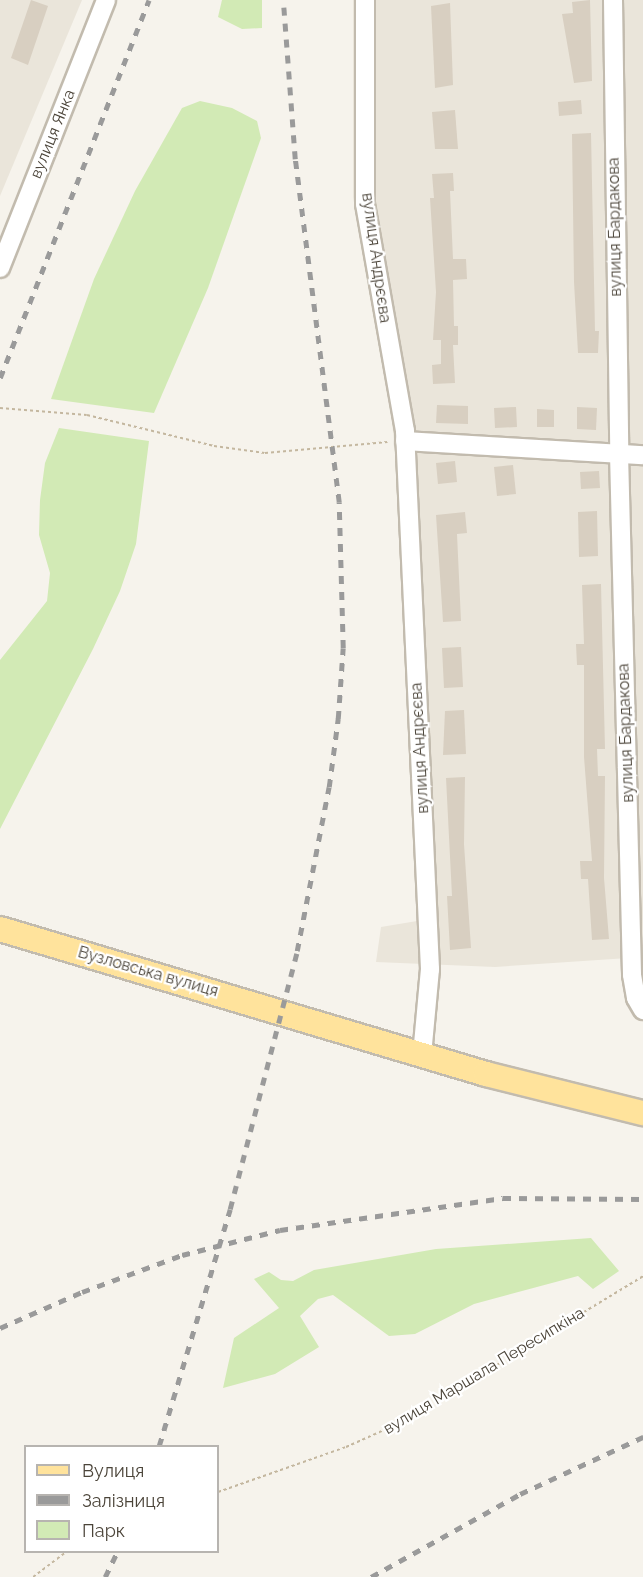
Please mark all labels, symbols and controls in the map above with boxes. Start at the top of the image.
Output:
street label: вулиця Янка [26,87,80,181]
street label: вулиця Бардакова [604,157,626,297]
street label: вулиця Андрєєва [357,191,395,325]
street label: вулиця Бардакова [614,663,638,803]
street label: вулиця Андрєєва [407,682,433,814]
street label: Вузловська вулиця [76,943,220,1001]
street label: вулиця Маршала Пересипкіна [380,1303,588,1439]
legend [24,1445,219,1553]
text: Вулиця [82,1460,144,1481]
text: Залізниця [82,1490,165,1511]
text: Парк [82,1520,125,1541]

